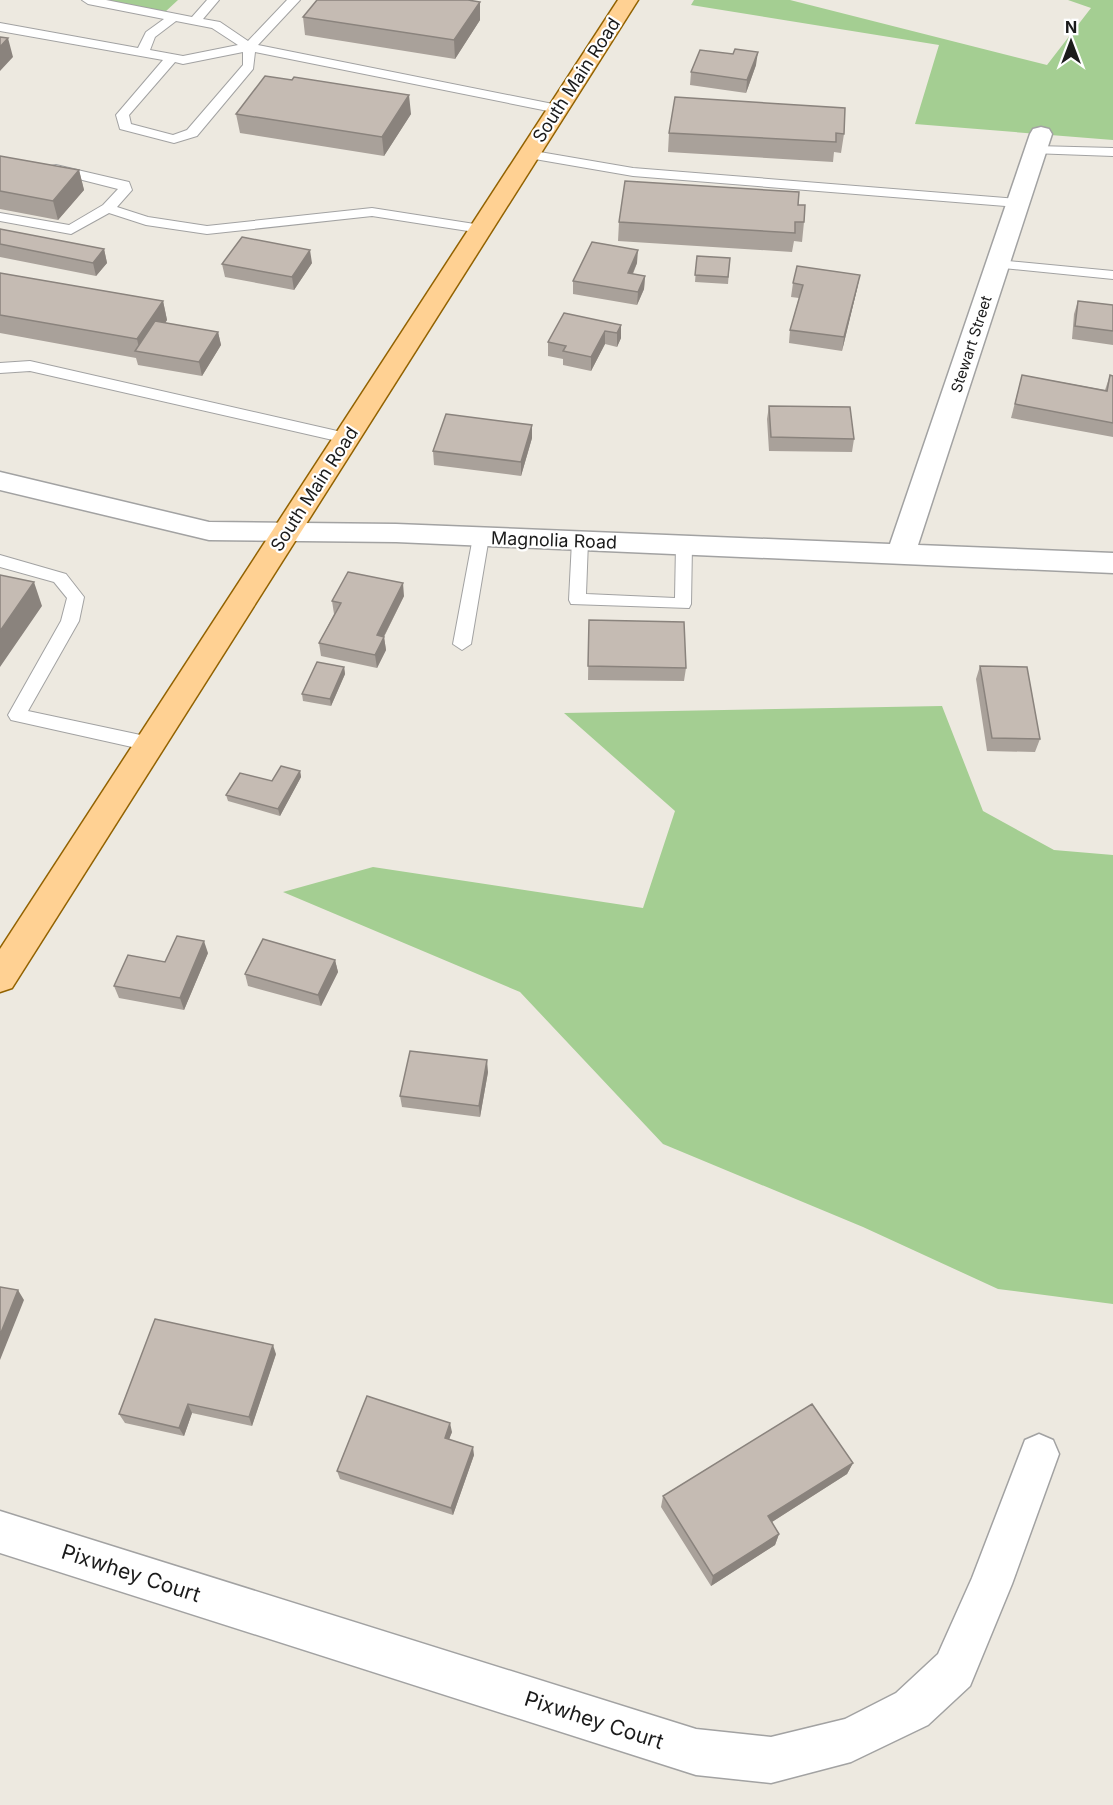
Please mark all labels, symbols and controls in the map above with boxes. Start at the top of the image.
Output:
north arrow [1041,12,1101,72]
street label: South Main Road [528,14,624,146]
text: N [1065,17,1077,37]
street label: Stewart Street [946,293,996,395]
street label: South Main Road [266,423,362,555]
street label: Magnolia Road [491,527,617,553]
street label: Pixwhey Court [58,1539,204,1607]
street label: Pixwhey Court [521,1686,667,1754]

